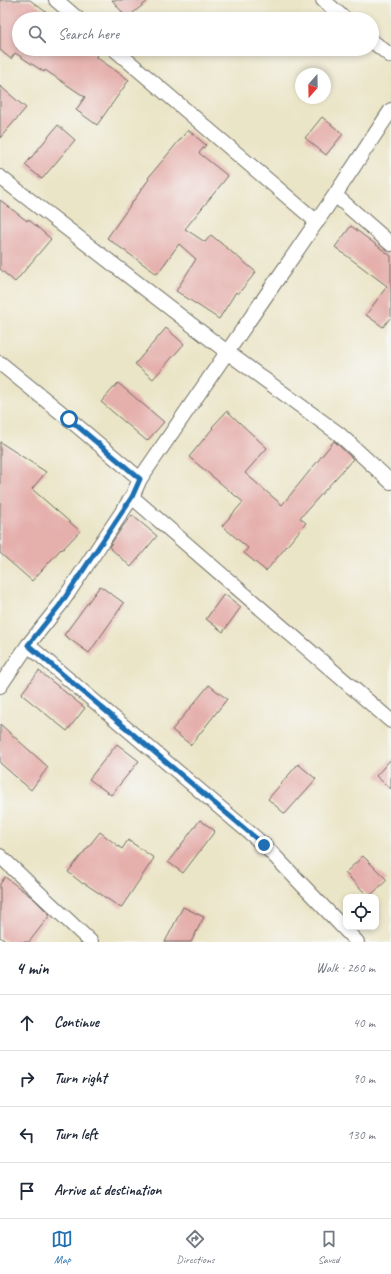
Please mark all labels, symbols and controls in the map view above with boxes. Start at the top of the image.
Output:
search box [12,12,379,56]
icon: search [26,23,48,45]
text: Search here [58,25,119,44]
north arrow [295,68,331,104]
route start [60,410,78,428]
route end [255,836,273,854]
map controls [343,894,379,930]
button: locate [343,894,379,930]
text: 4 min [16,958,49,979]
text: Walk · 260 m [316,960,375,976]
icon: ahead [16,1012,38,1034]
text: Continue [54,1013,99,1032]
text: 40 m [353,1015,375,1031]
icon: right [16,1068,38,1090]
text: Turn right [54,1069,107,1088]
text: 90 m [353,1071,375,1087]
icon: left [16,1124,38,1146]
text: Turn left [54,1125,97,1144]
text: 130 m [347,1127,375,1143]
icon: arrive [16,1180,38,1202]
text: Arrive at destination [54,1181,161,1200]
tab: Map [51,1228,73,1266]
tab: Directions [176,1228,215,1266]
tab: Saved [318,1228,340,1266]

